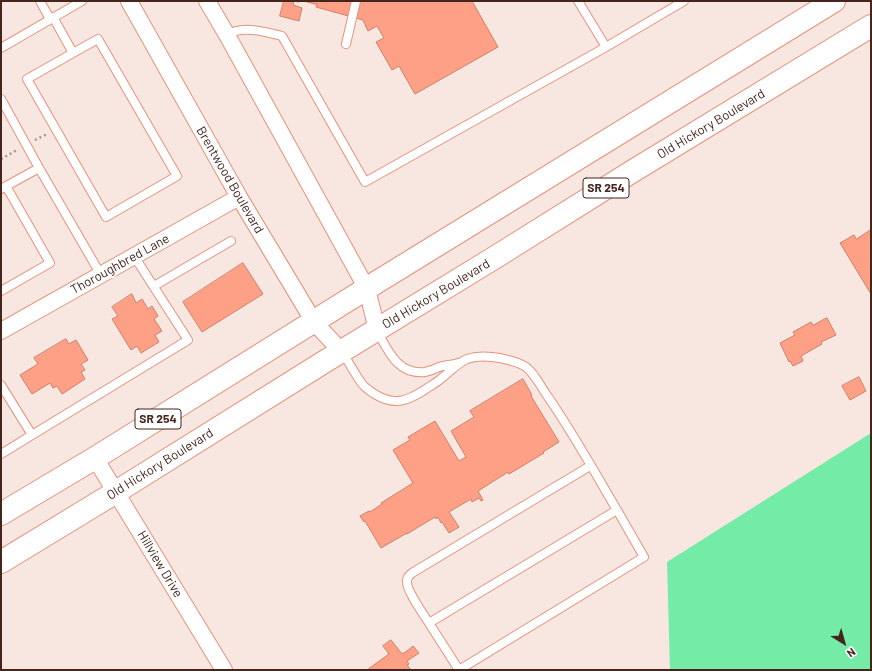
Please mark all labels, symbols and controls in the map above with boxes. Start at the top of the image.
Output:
street label: Old Hickory Boulevard [654,86,768,162]
street label: Brentwood Boulevard [193,124,267,236]
road number: SR 254 [583,178,629,198]
street label: Thoroughbred Lane [68,230,172,298]
street label: Old Hickory Boulevard [379,256,493,332]
road number: SR 254 [135,409,181,429]
street label: Old Hickory Boulevard [104,425,216,503]
street label: Hillview Drive [134,528,186,600]
north arrow [824,623,864,663]
text: N [845,646,858,660]

